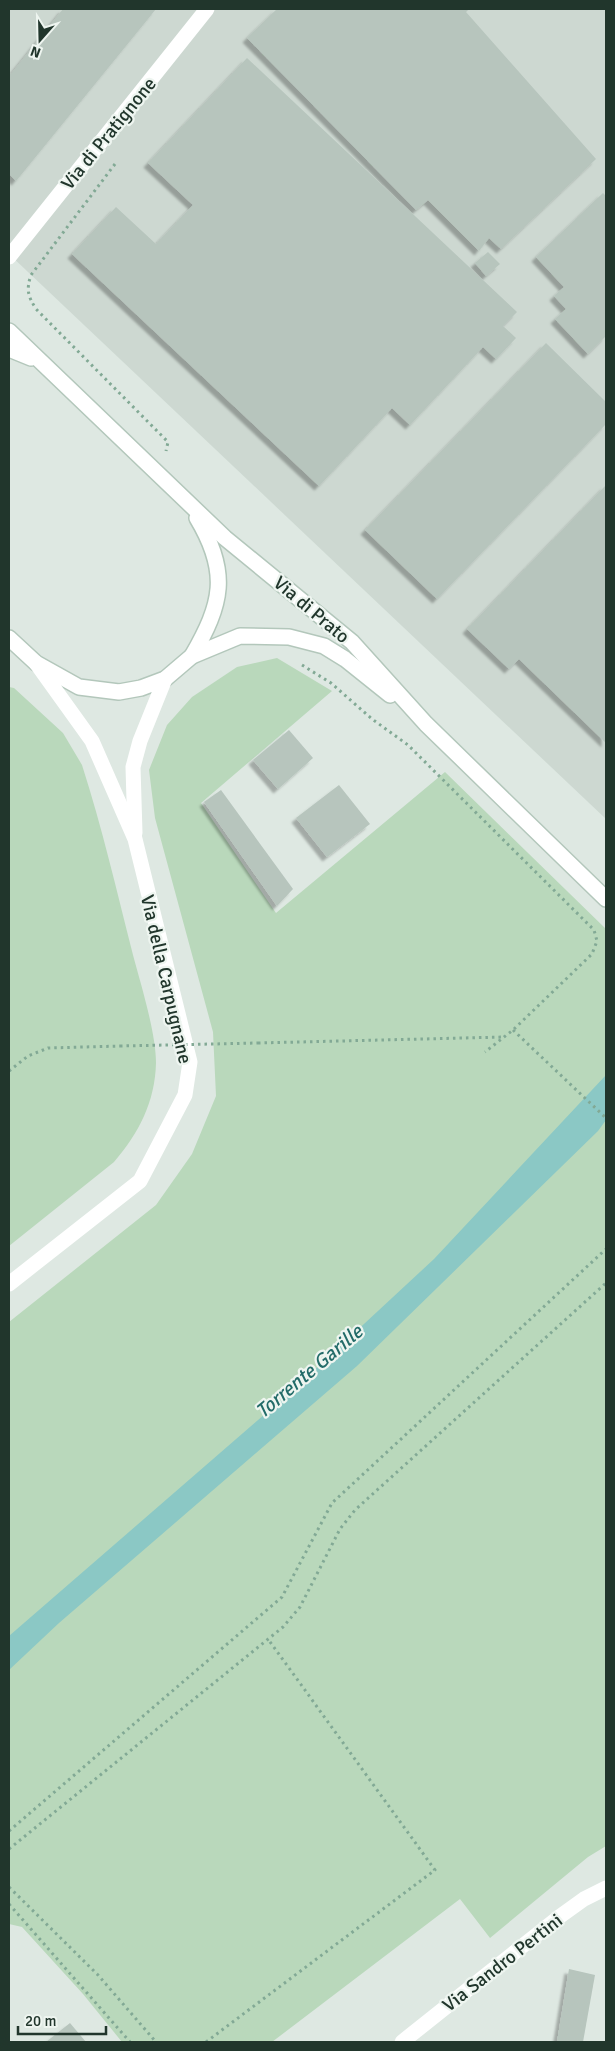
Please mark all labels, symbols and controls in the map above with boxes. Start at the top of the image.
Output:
north arrow [15,15,65,65]
text: N [28,42,43,61]
street label: Via di Pratignone [56,72,162,195]
street label: Via di Prato [268,571,355,649]
street label: Via della Carpugnane [135,892,197,1066]
water label: Torrente Garille [251,1319,369,1424]
street label: Via Sandro Pertini [438,1908,567,2017]
scale bar [18,2004,105,2036]
text: 20 m [25,2012,56,2030]

